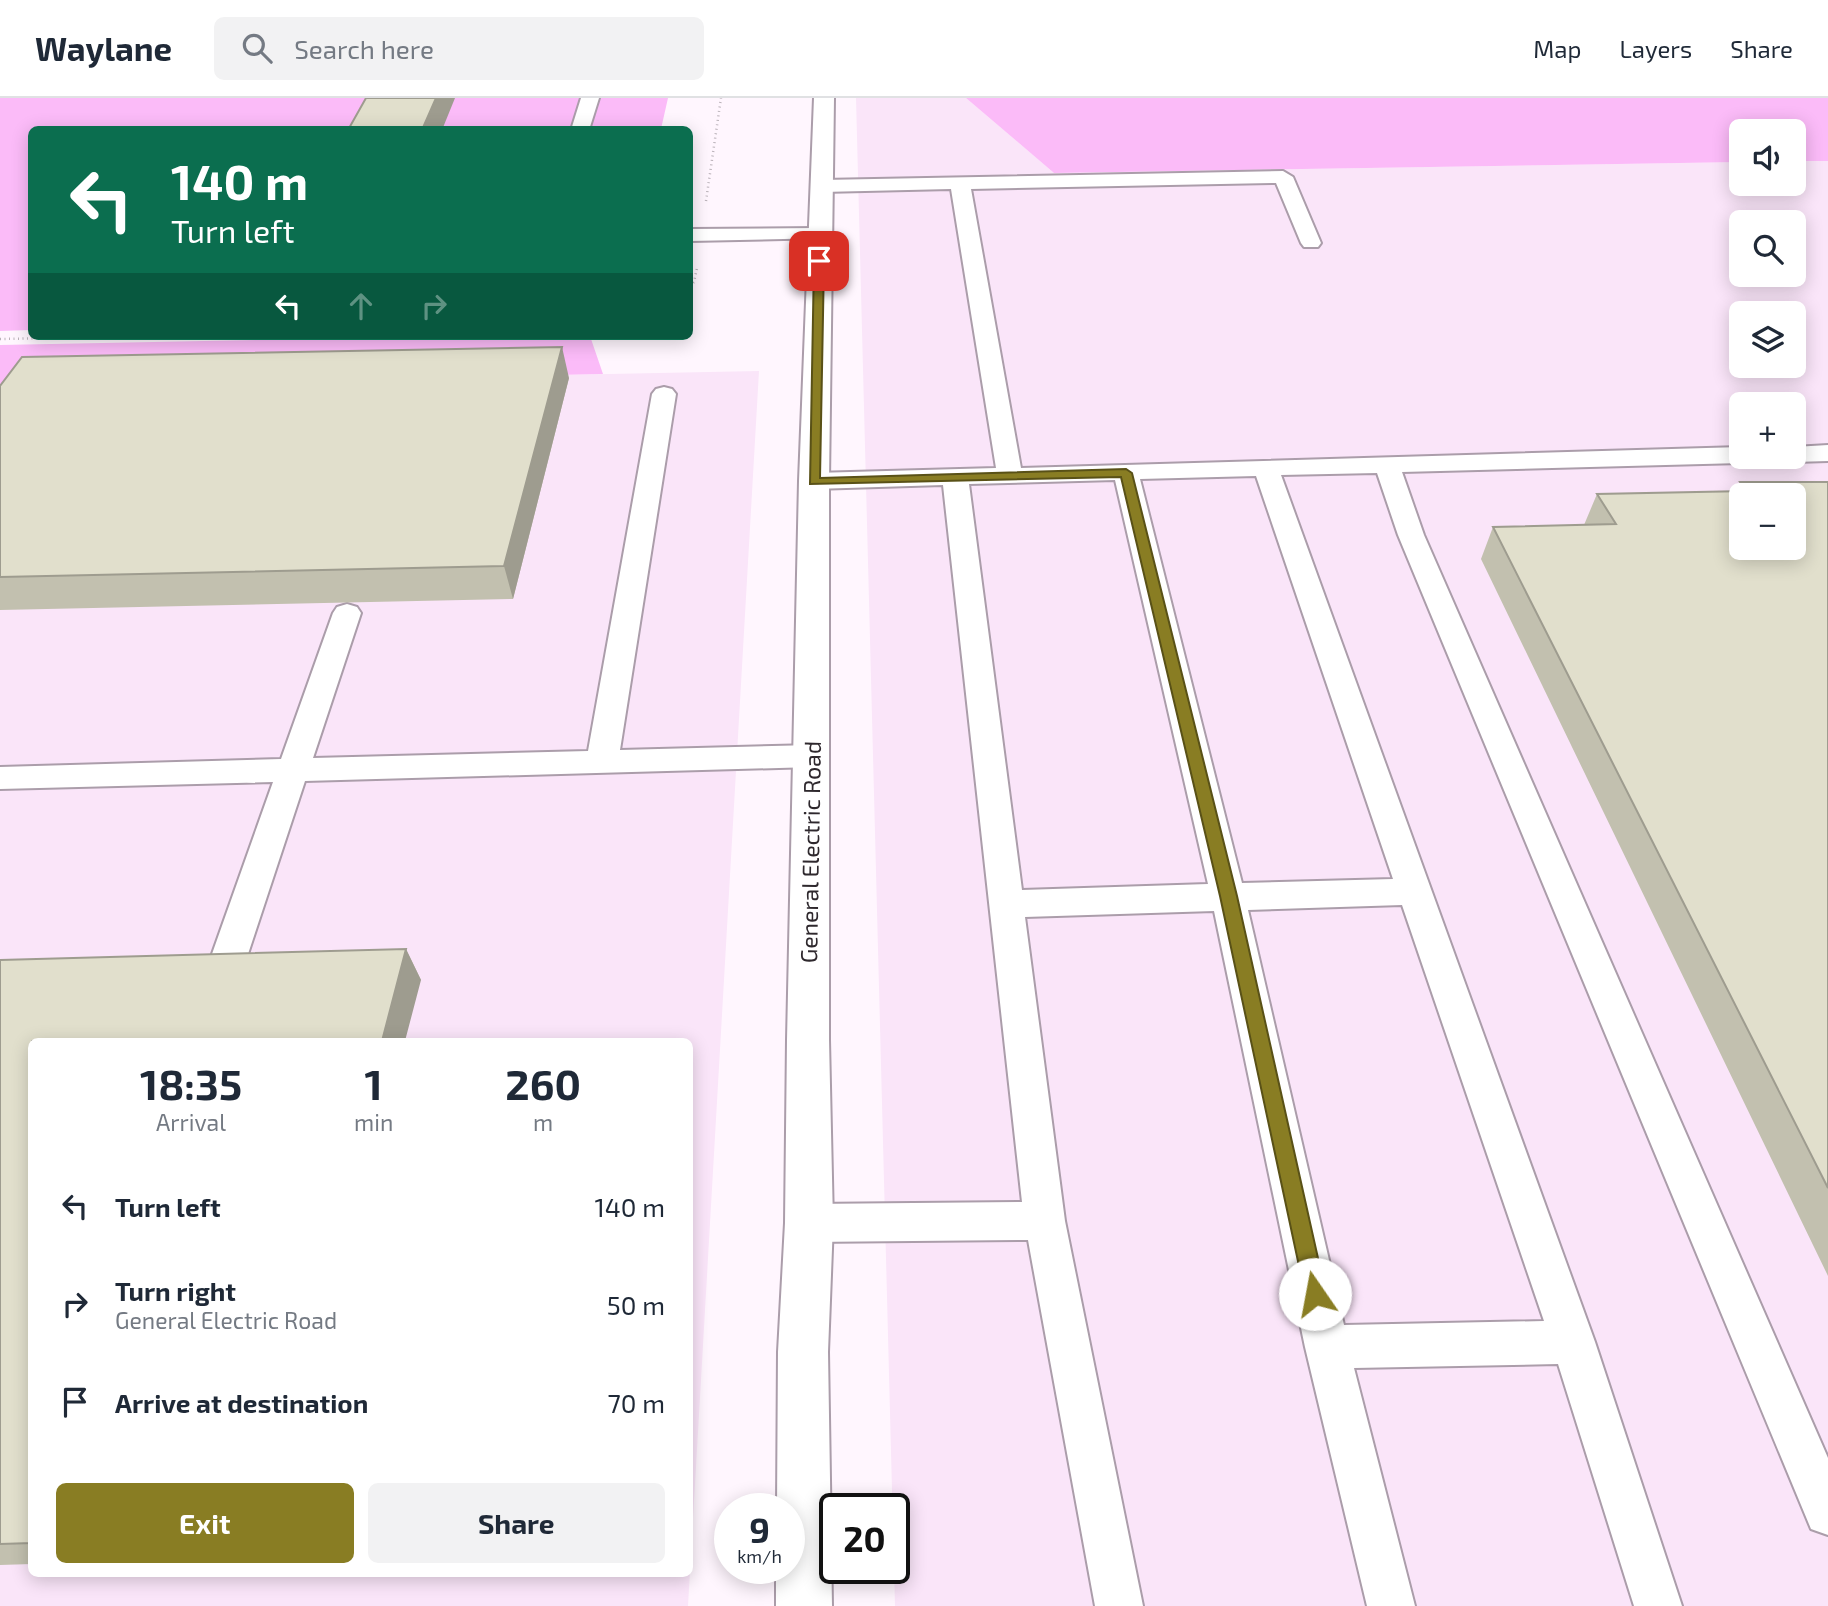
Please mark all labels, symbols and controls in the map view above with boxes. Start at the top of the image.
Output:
search box [214,17,704,80]
text: Waylane [35,28,172,68]
icon: search [238,29,276,67]
text: Search here [294,33,434,64]
text: Map [1533,34,1581,63]
text: Layers [1619,34,1692,63]
text: Share [1730,34,1793,63]
map controls [1729,119,1806,560]
button: sound [1729,119,1806,196]
text: 140 m [171,151,308,210]
icon: left [56,154,147,245]
button: search [1729,210,1806,287]
text: Turn left [171,211,295,249]
pin [789,231,849,291]
icon: arrive [800,242,838,280]
icon: left [269,287,307,325]
icon: ahead [342,287,380,325]
icon: right [415,287,453,325]
button: layers [1729,301,1806,378]
button: + [1729,392,1806,469]
button: − [1729,483,1806,560]
street label: General Electric Road [794,741,826,963]
text: 18:35 [140,1058,242,1108]
text: 1 [365,1058,383,1108]
text: 260 [505,1058,581,1108]
text: Arrival [156,1108,226,1136]
text: min [354,1108,393,1136]
text: m [533,1108,553,1136]
icon: left [56,1187,94,1225]
text: Turn left [115,1191,221,1222]
text: 140 m [594,1191,665,1222]
position arrow [1278,1257,1352,1331]
text: Turn right [115,1275,236,1306]
icon: right [56,1285,94,1323]
text: 50 m [607,1289,665,1320]
text: General Electric Road [115,1306,337,1334]
icon: arrive [56,1383,94,1421]
text: Arrive at destination [115,1387,368,1418]
text: 70 m [607,1387,665,1418]
button: Exit [56,1483,354,1563]
button: Share [368,1483,665,1563]
speed limit sign: 20 [819,1493,910,1584]
text: 9 [749,1508,770,1550]
text: km/h [737,1545,782,1567]

